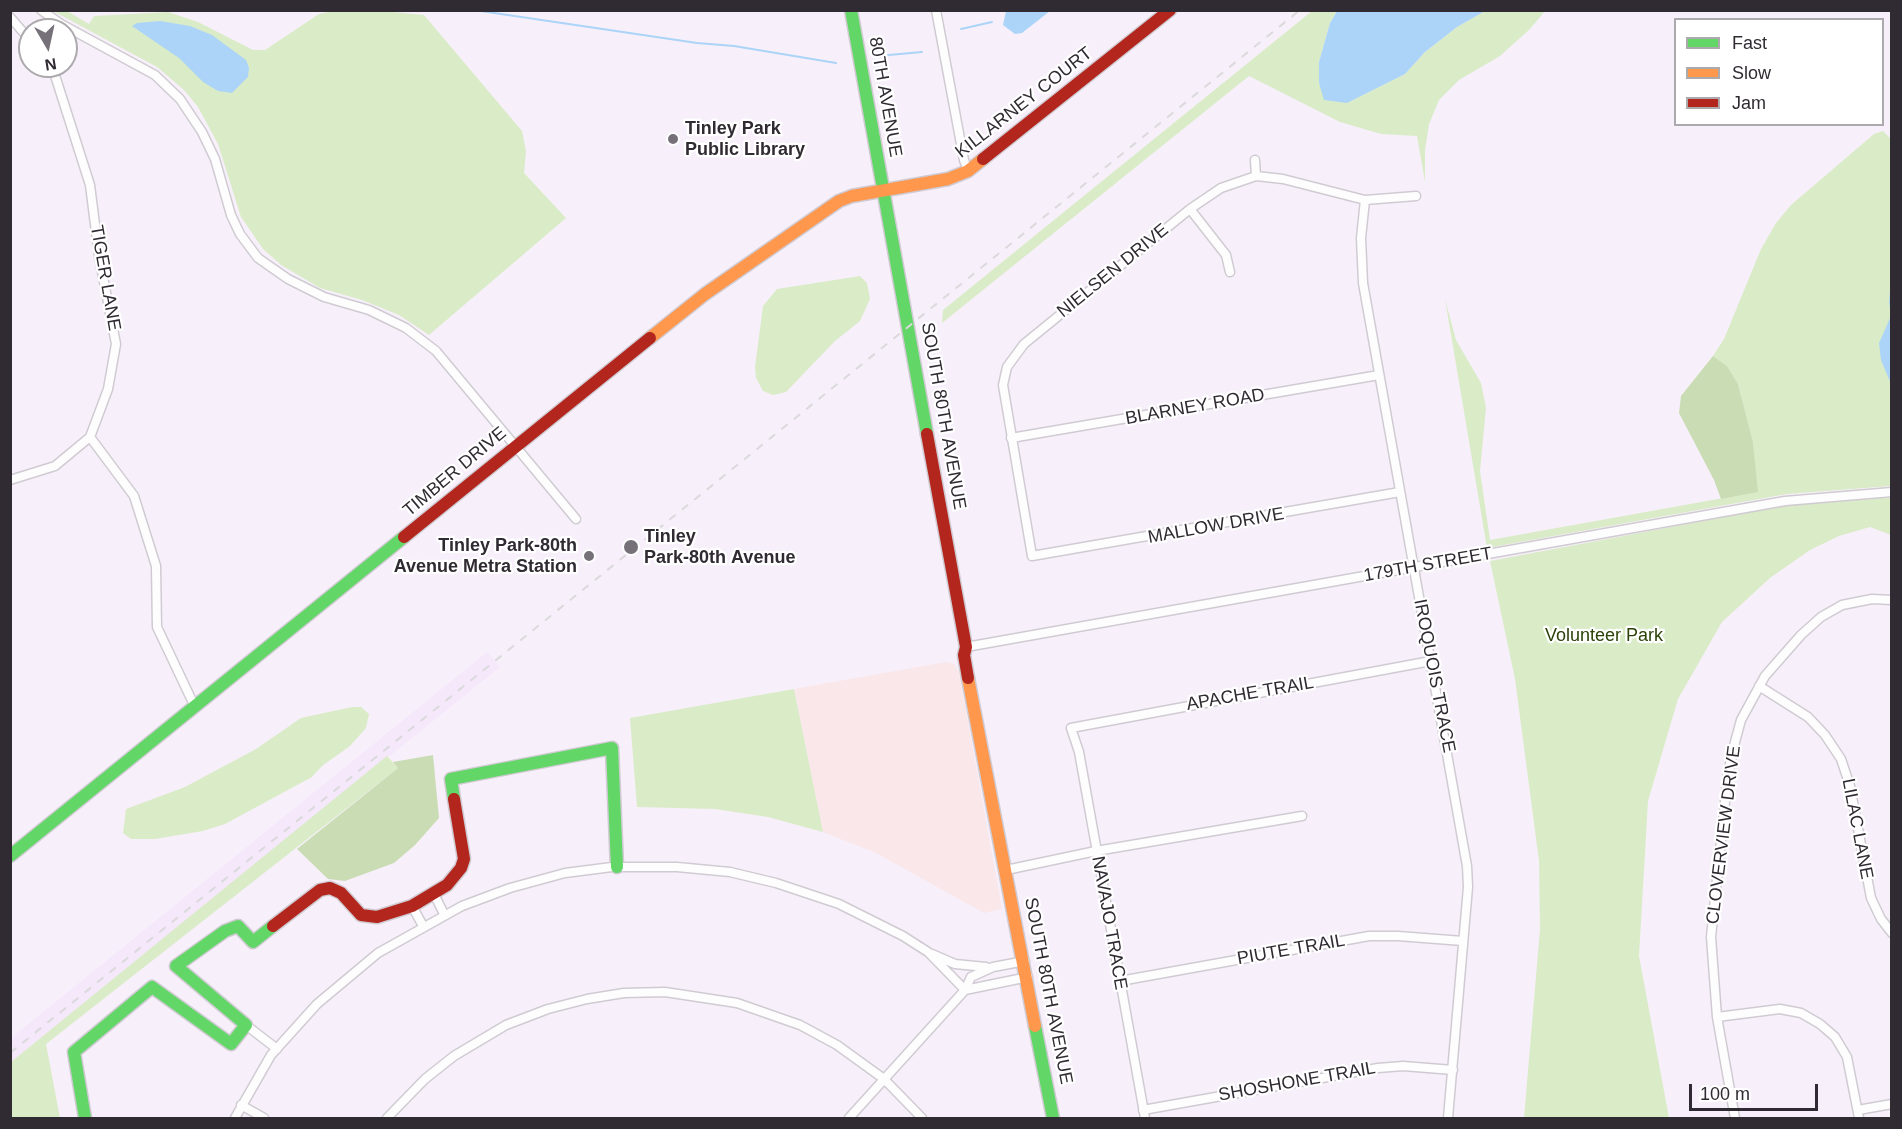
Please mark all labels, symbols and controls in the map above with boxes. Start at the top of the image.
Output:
north arrow [18,18,78,78]
legend [1674,18,1884,126]
text: Fast [1732,33,1767,53]
street label: 80TH AVENUE [864,35,906,159]
street label: KILLARNEY COURT [951,43,1097,163]
text: N [44,55,58,74]
text: Slow [1732,63,1771,83]
text: Jam [1732,93,1766,113]
place label: Tinley Park Public Library [685,118,805,160]
marker: Tinley Park Public Library [666,132,680,146]
street label: NIELSEN DRIVE [1053,219,1173,323]
street label: TIGER LANE [85,223,125,333]
street label: SOUTH 80TH AVENUE [916,321,970,511]
street label: BLARNEY ROAD [1124,384,1266,430]
street label: TIMBER DRIVE [399,423,511,521]
street label: MALLOW DRIVE [1146,503,1286,549]
place label: Tinley Park-80th Avenue [644,526,795,568]
place label: Tinley Park-80th Avenue Metra Station [394,535,577,578]
marker: Tinley Park-80th Avenue [622,538,640,556]
street label: 179TH STREET [1362,543,1494,587]
marker: Tinley Park-80th Avenue Metra Station [582,549,596,563]
street label: IROQUOIS TRACE [1409,597,1459,755]
park label: Volunteer Park [1545,625,1663,647]
street label: APACHE TRAIL [1185,672,1315,716]
street label: CLOVERVIEW DRIVE [1702,744,1746,926]
street label: LILAC LANE [1837,777,1877,881]
street label: NAVAJO TRACE [1087,854,1131,992]
street label: SOUTH 80TH AVENUE [1019,896,1077,1086]
street label: PIUTE TRAIL [1235,930,1347,970]
street label: SHOSHONE TRAIL [1217,1058,1377,1106]
scale bar [1692,1072,1821,1110]
text: 100 m [1700,1084,1750,1104]

